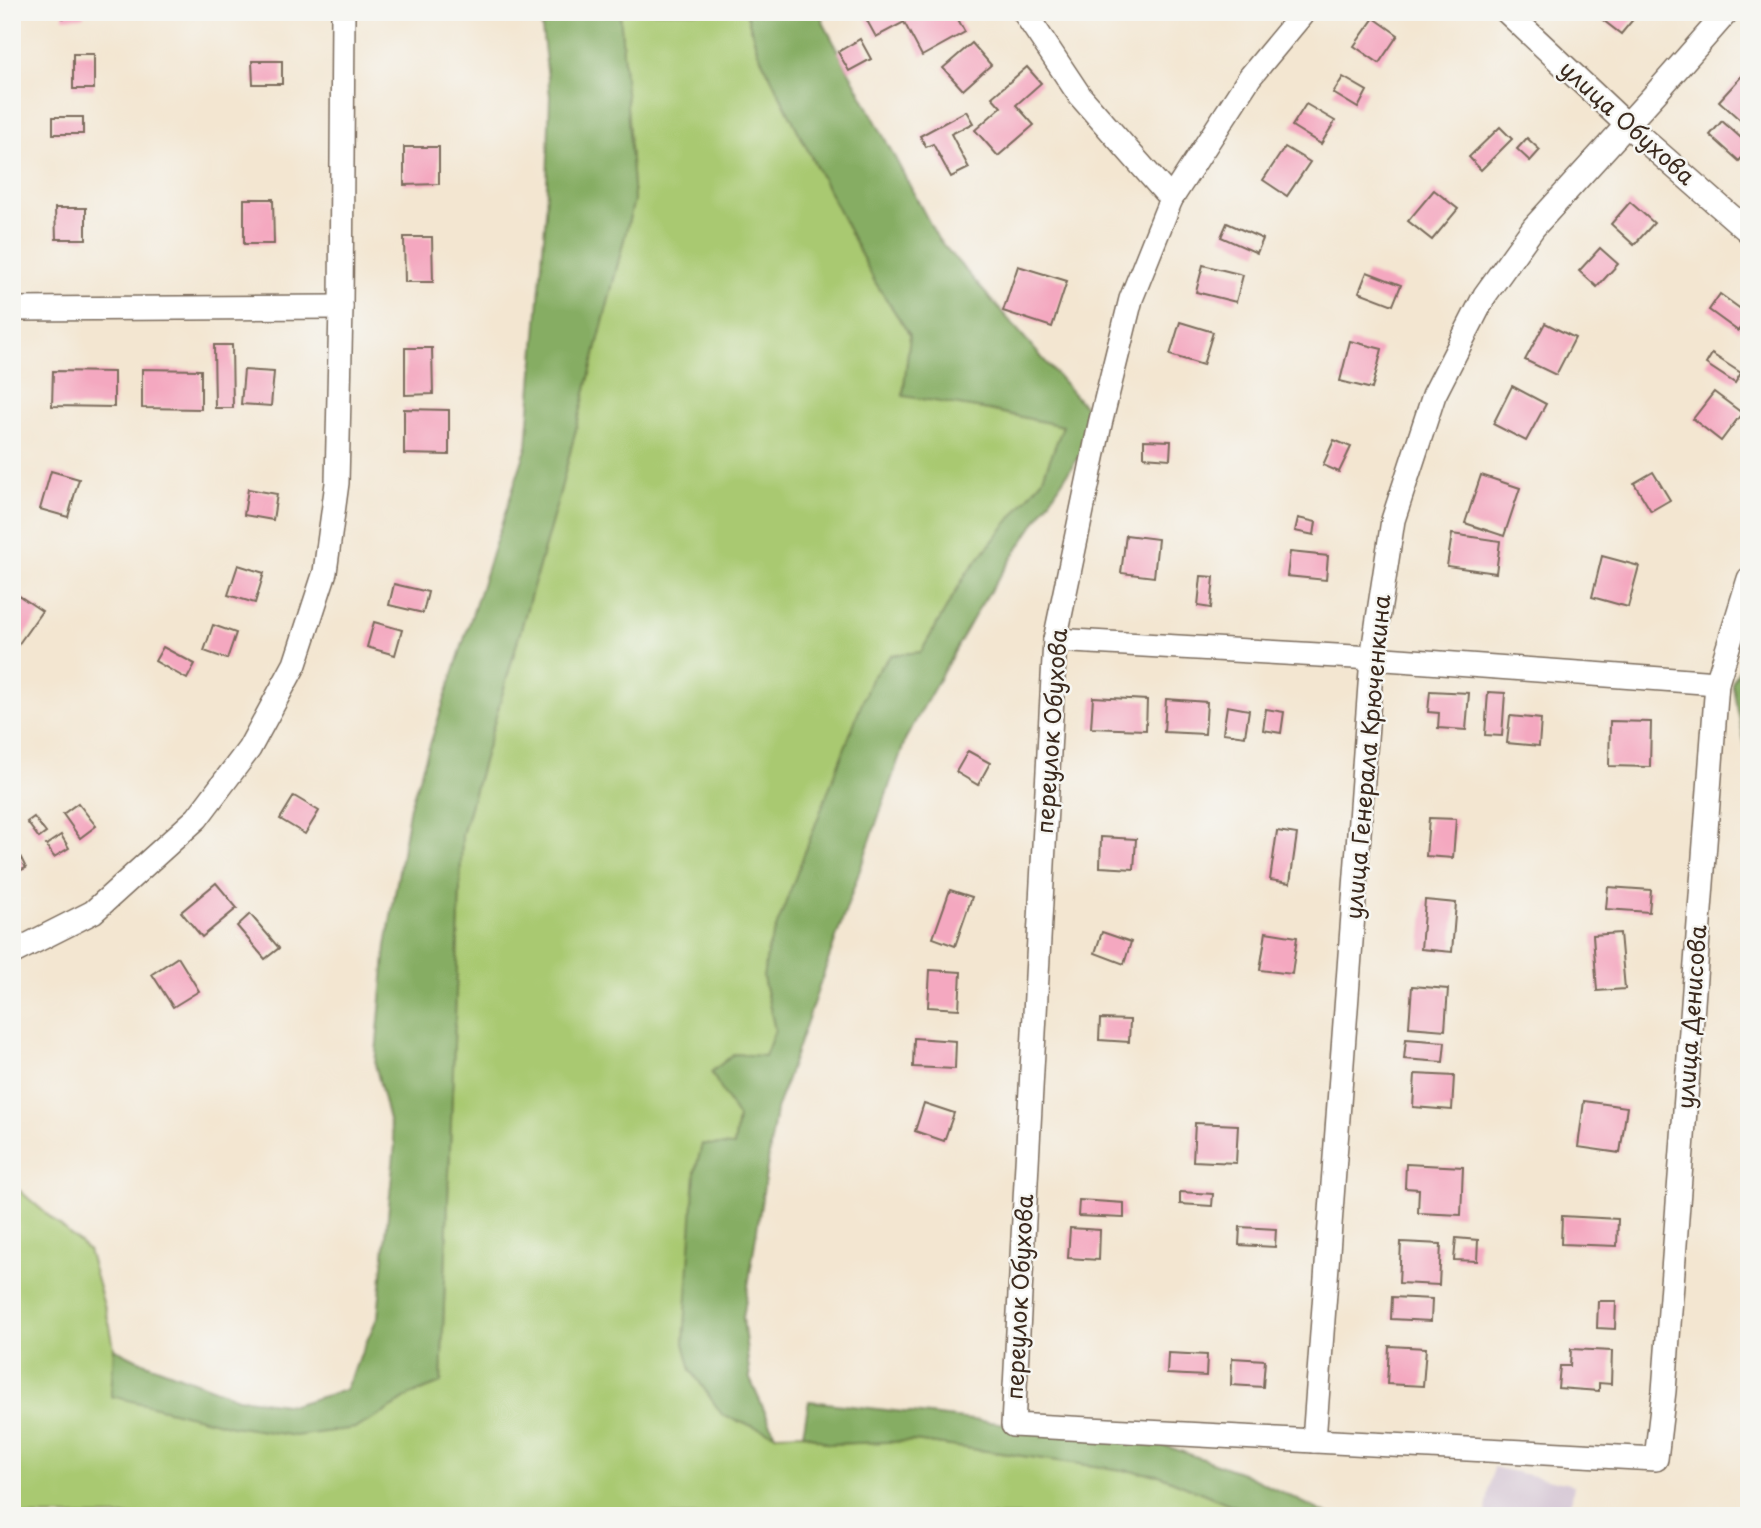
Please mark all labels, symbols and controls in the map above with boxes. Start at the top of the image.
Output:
street label: улица Обухова [1552,51,1704,193]
street label: улица Генерала Крюченкина [1335,592,1398,921]
street label: переулок Обухова [1026,626,1075,835]
street label: улица Денисова [1667,923,1714,1110]
street label: переулок Обухова [996,1193,1041,1401]

